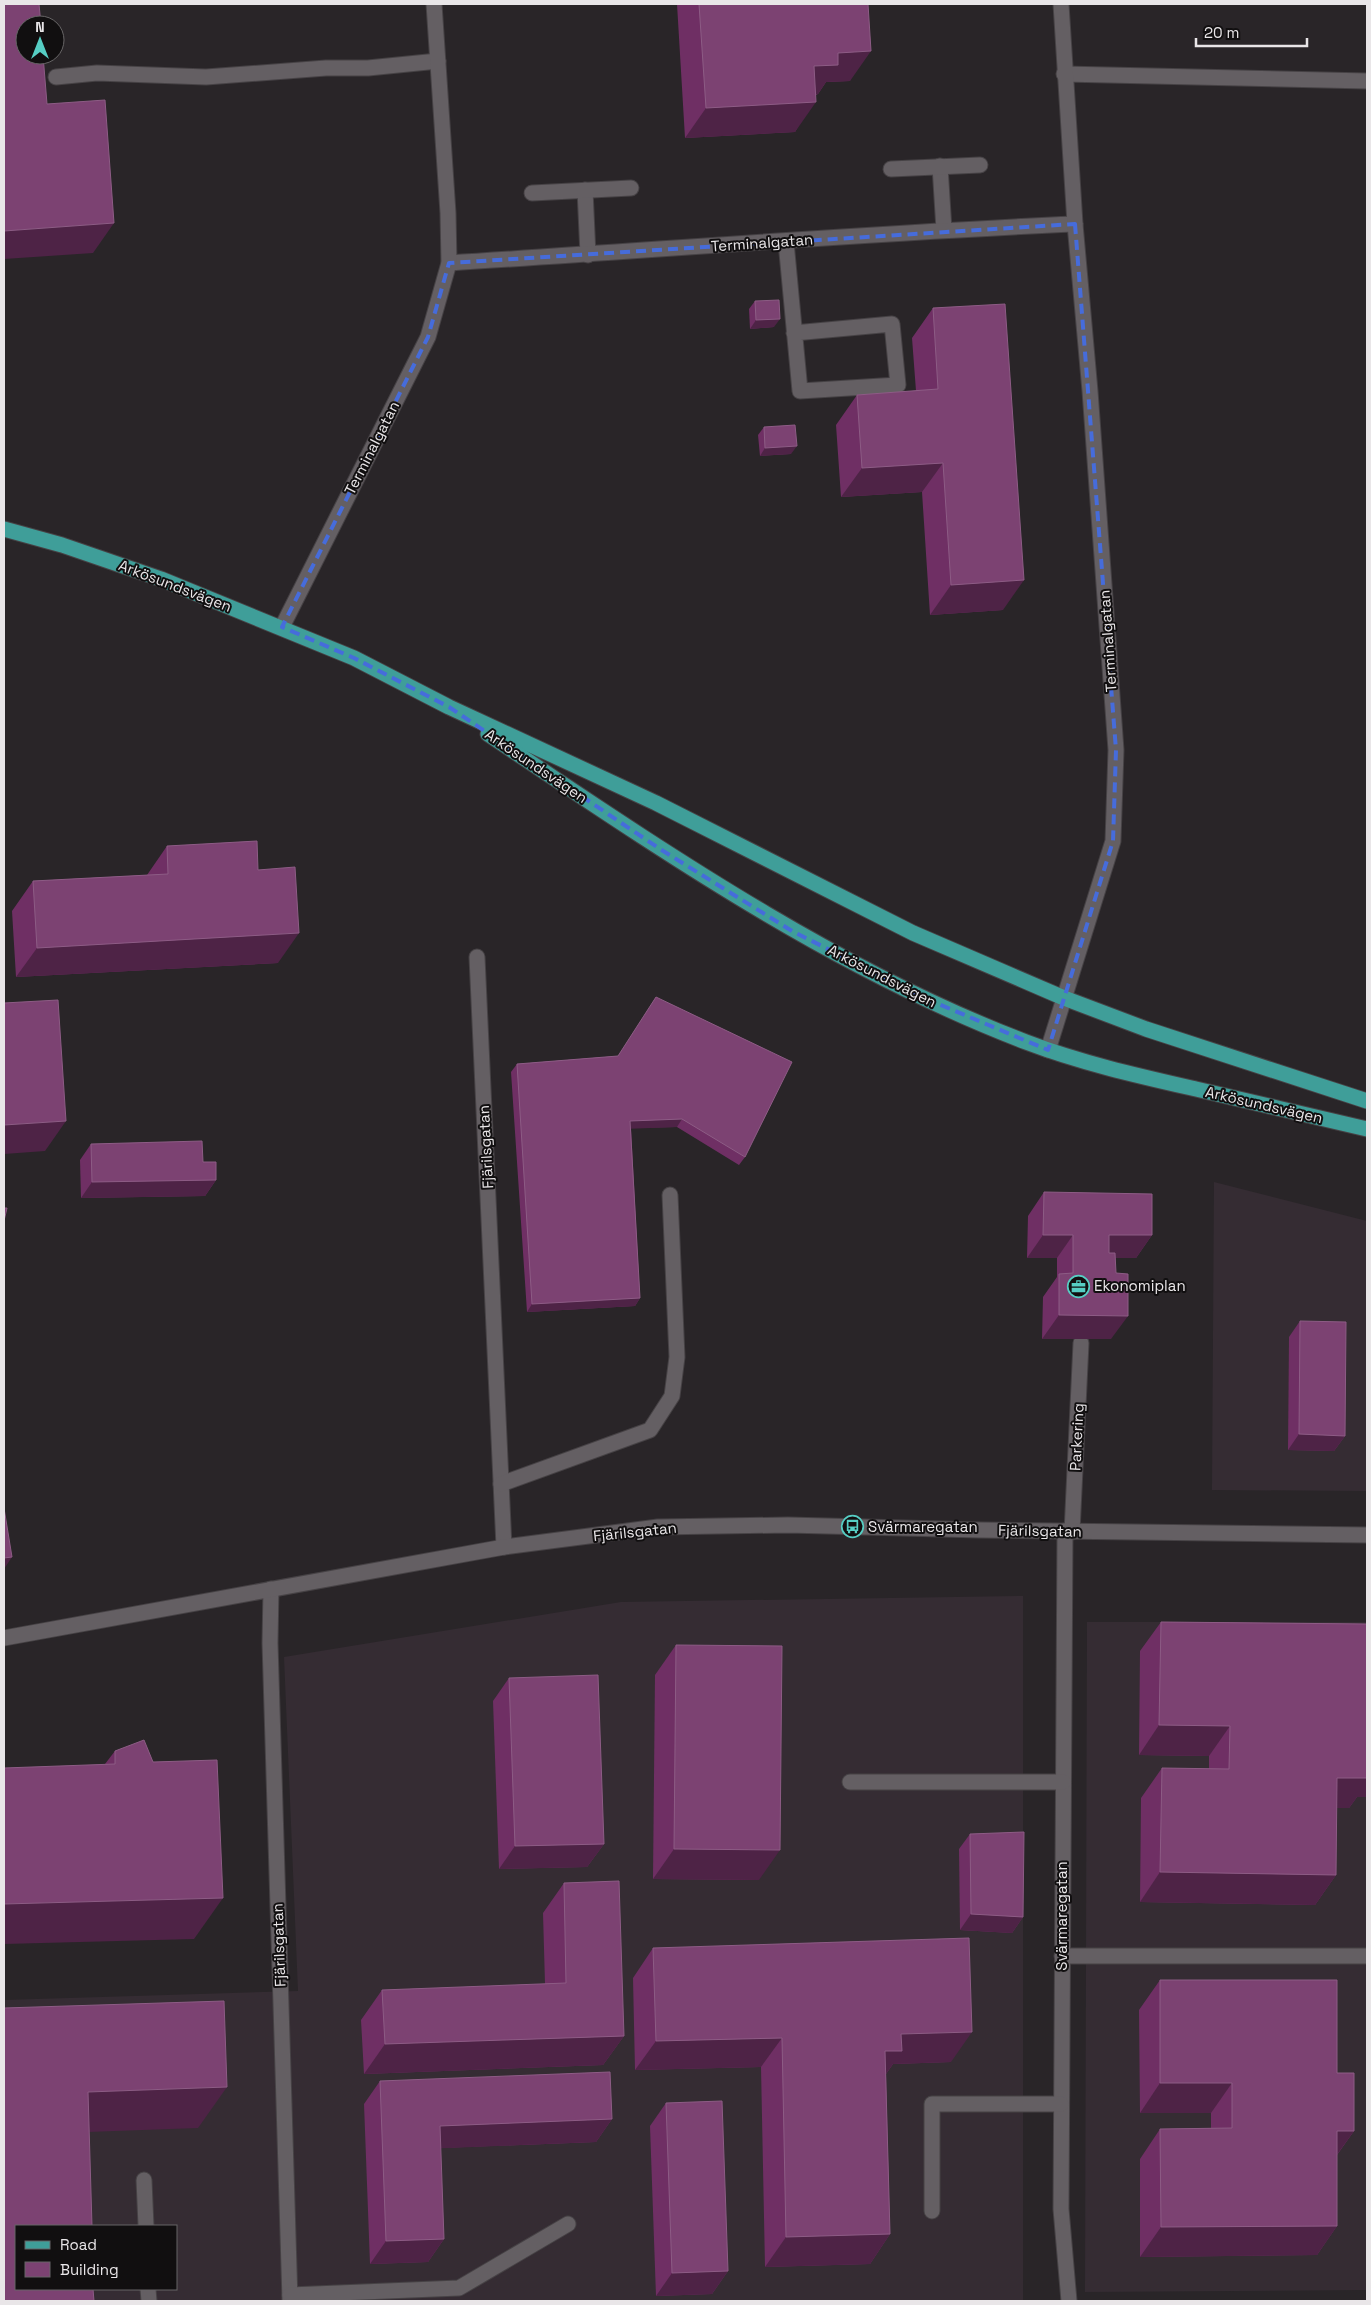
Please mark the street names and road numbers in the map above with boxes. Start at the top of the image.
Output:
street label: Terminalgatan [710,229,814,256]
street label: Terminalgatan [340,398,403,498]
street label: Arkösundsvägen [116,555,234,616]
street label: Terminalgatan [1094,589,1121,693]
street label: Arkösundsvägen [481,724,591,807]
street label: Arkösundsvägen [825,940,940,1011]
street label: Arkösundsvägen [1204,1082,1325,1127]
street label: Fjärilsgatan [474,1105,497,1189]
street label: Parkering [1065,1403,1088,1471]
street label: Fjärilsgatan [592,1518,678,1545]
street label: Fjärilsgatan [998,1520,1082,1541]
street label: Svärmaregatan [1052,1861,1071,1971]
street label: Fjärilsgatan [268,1903,289,1987]

